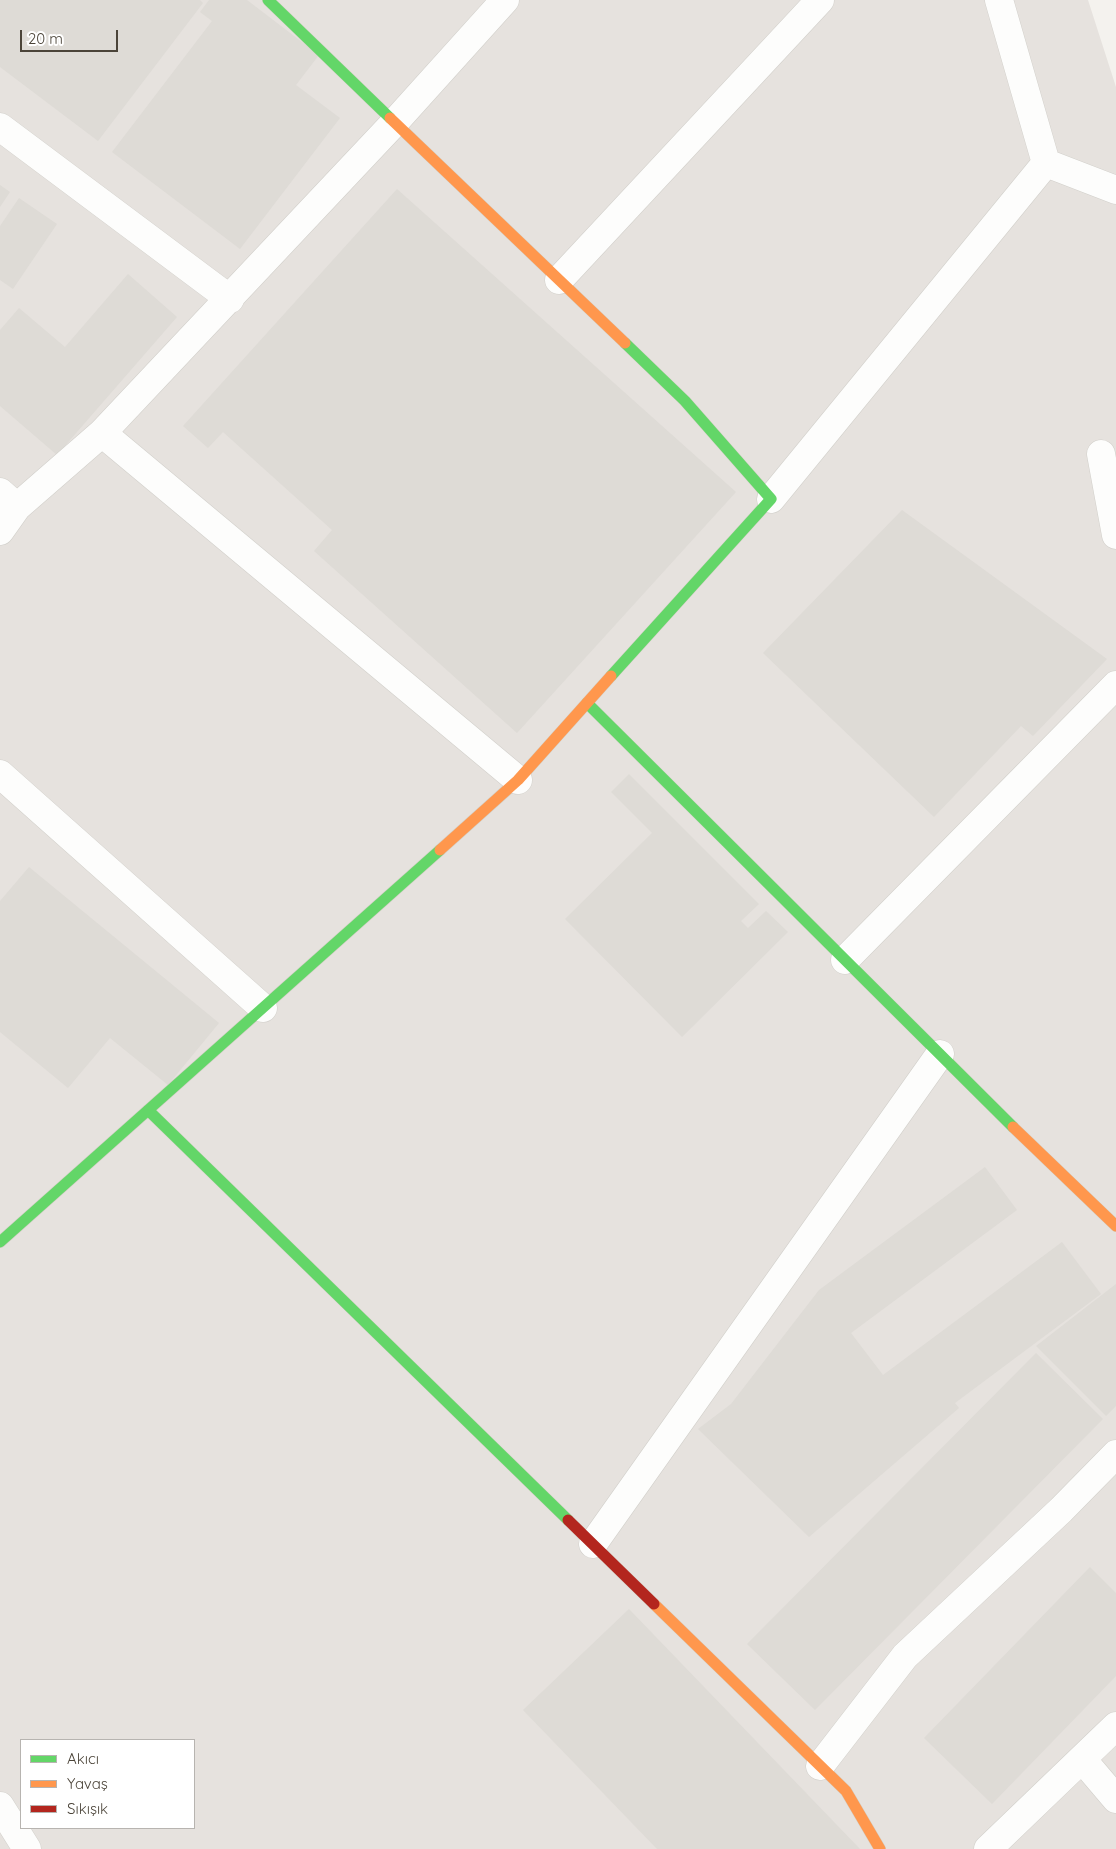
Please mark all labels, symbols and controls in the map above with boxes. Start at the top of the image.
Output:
scale bar [22,20,120,52]
text: 20 m [28,29,63,48]
legend [20,1739,195,1829]
text: Akıcı [67,1749,99,1768]
text: Yavaş [67,1774,108,1793]
text: Sıkışık [67,1799,108,1818]

